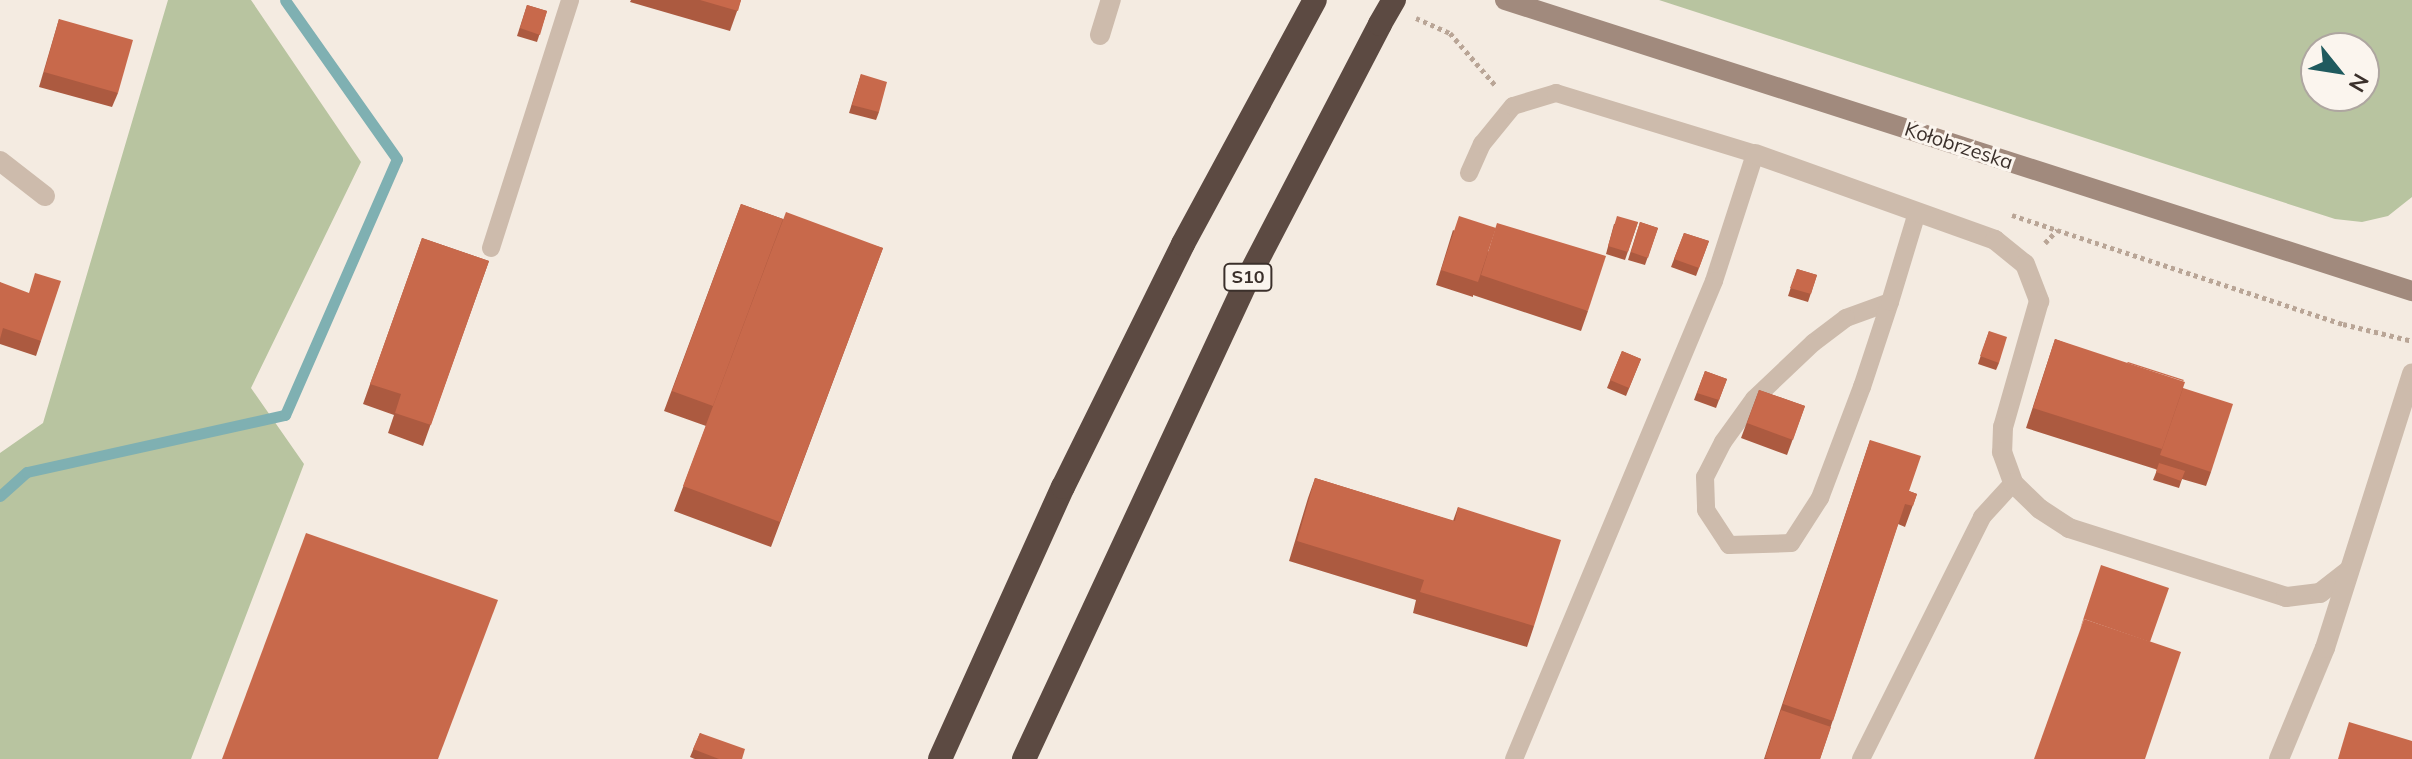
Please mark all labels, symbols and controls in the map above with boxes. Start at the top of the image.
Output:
north arrow [2300,32,2380,112]
text: N [2343,69,2375,97]
street label: Kołobrzeska [1902,116,2016,174]
road number: S10 [1222,263,1274,291]

